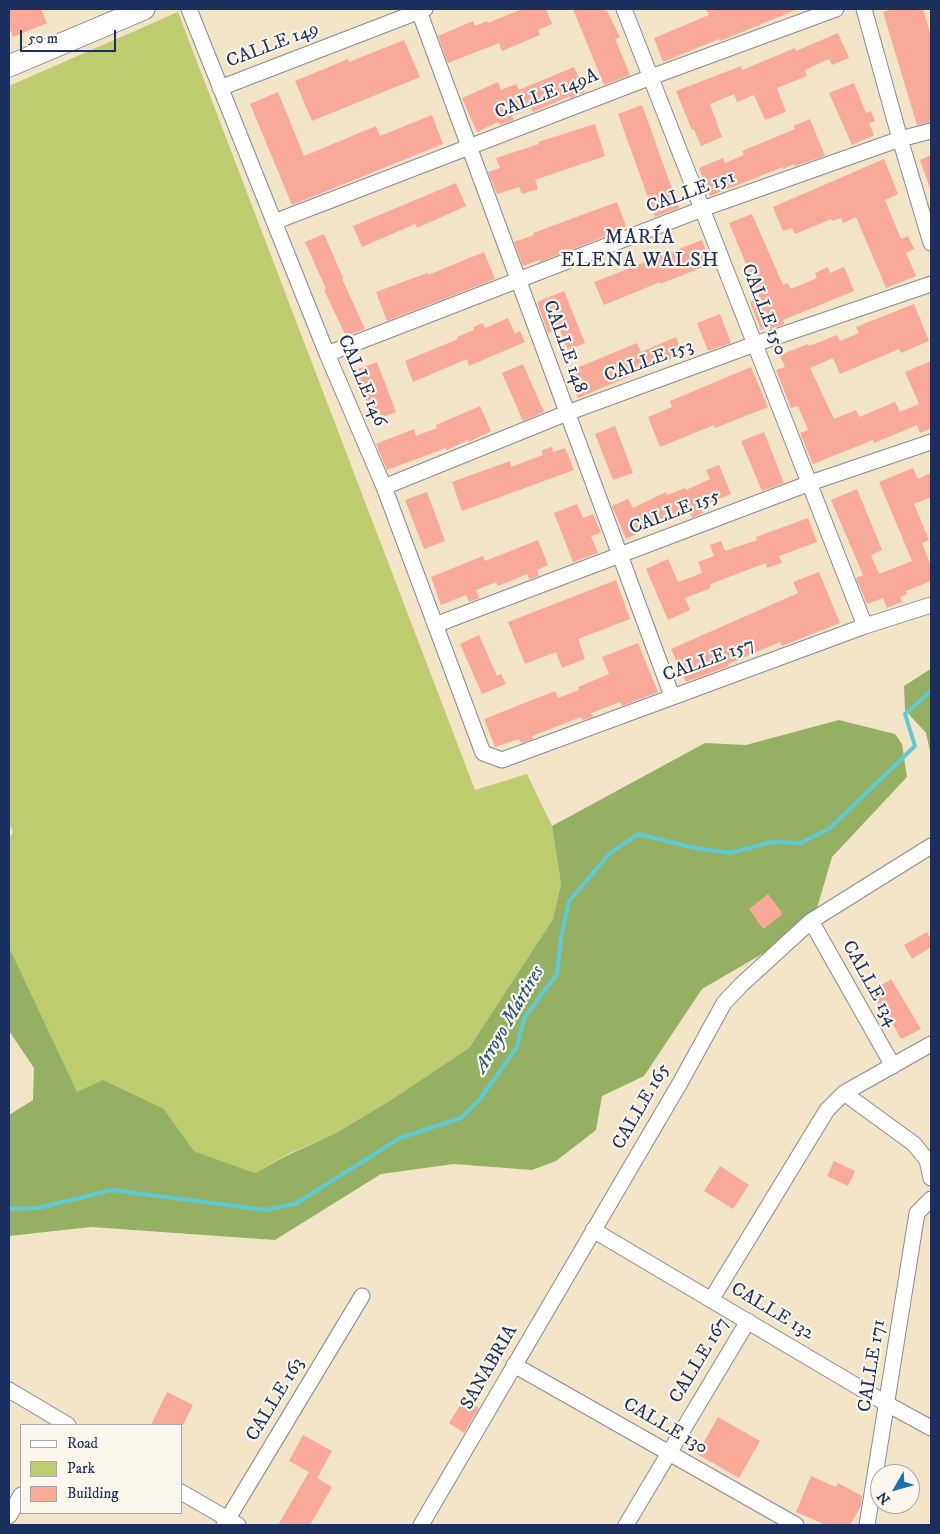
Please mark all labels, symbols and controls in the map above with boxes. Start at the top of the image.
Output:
street label: CALLE 149 [224,18,322,74]
scale bar [22,20,119,52]
text: 50 m [28,29,58,48]
street label: CALLE 149A [492,65,602,125]
street label: CALLE 151 [643,166,739,220]
district label: MARÍA ELENA WALSH [559,227,721,274]
street label: CALLE 150 [735,261,791,359]
street label: CALLE 148 [537,297,591,397]
street label: CALLE 146 [331,332,391,430]
street label: CALLE 153 [601,335,697,389]
street label: CALLE 155 [626,485,724,541]
street label: CALLE 157 [660,634,758,688]
street label: CALLE 134 [836,937,902,1031]
water label: Arroyo Mártires [470,962,550,1078]
street label: CALLE 165 [608,1060,676,1154]
street label: CALLE 132 [726,1278,818,1346]
street label: CALLE 167 [665,1314,735,1408]
street label: CALLE 171 [854,1318,892,1414]
street label: SANABRIA [457,1322,523,1414]
street label: CALLE 163 [242,1354,310,1446]
street label: CALLE 130 [619,1394,711,1460]
legend [20,1424,182,1514]
text: Road [67,1434,98,1453]
text: Park [67,1459,95,1478]
north arrow [870,1464,920,1514]
text: Building [67,1484,119,1503]
text: N [873,1488,895,1508]

